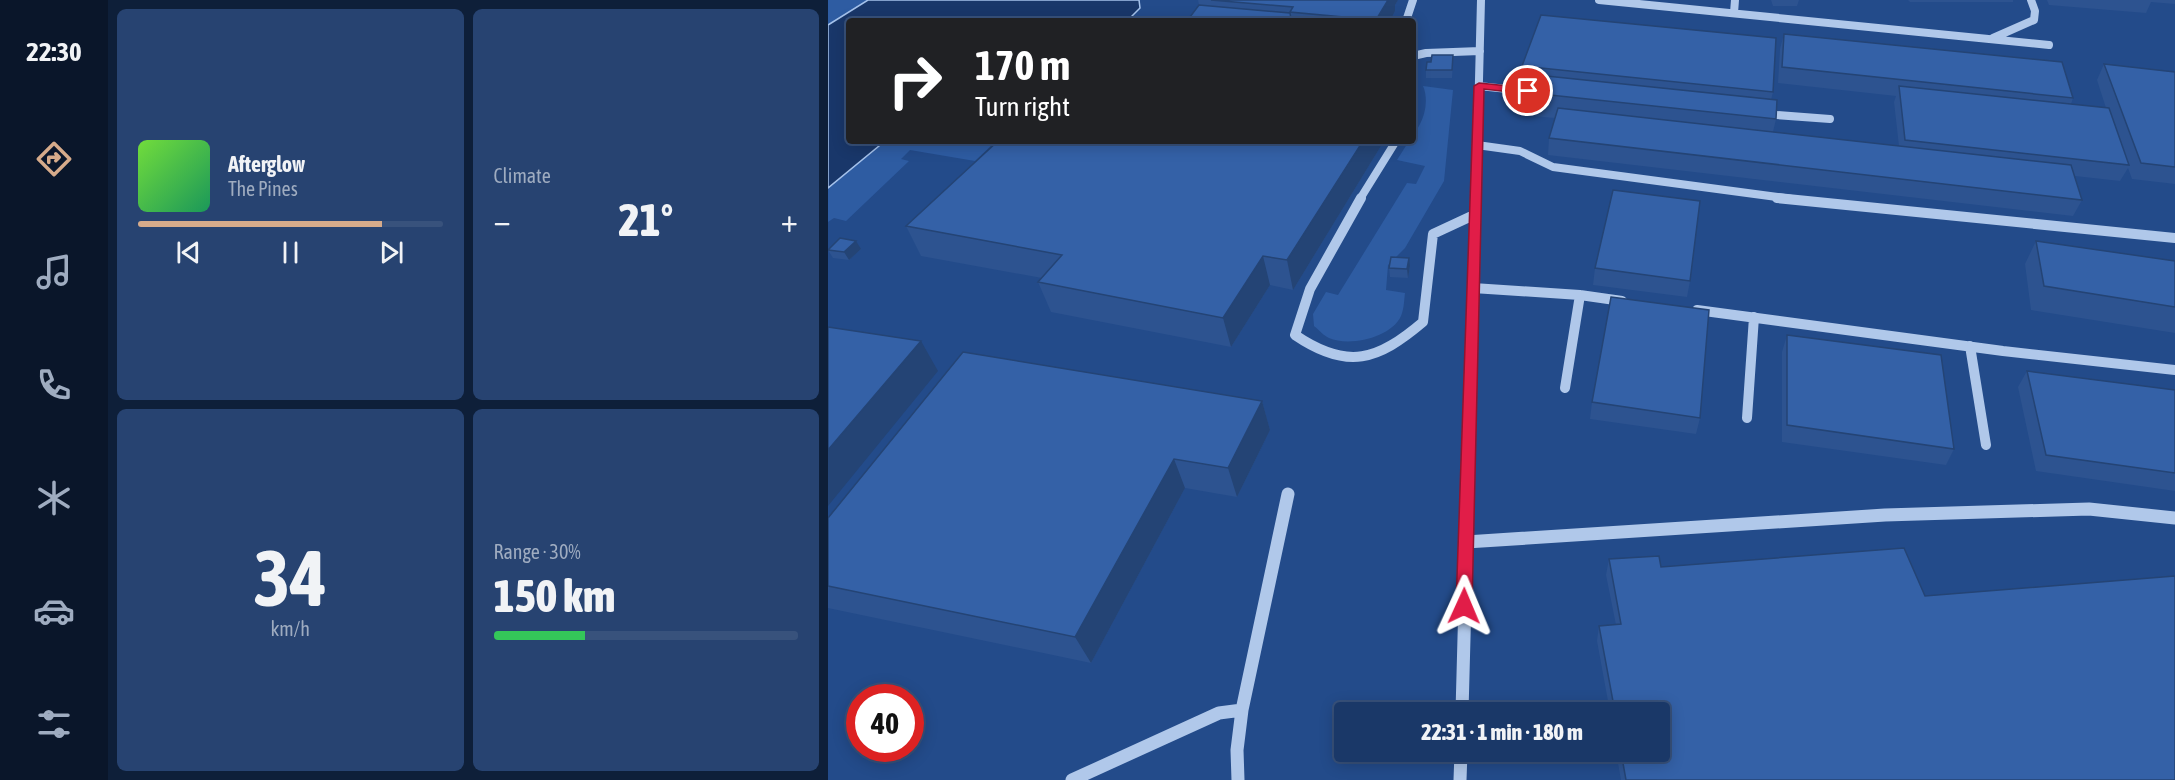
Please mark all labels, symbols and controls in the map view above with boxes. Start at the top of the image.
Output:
text: 22:30 [26,36,82,67]
text: 170 m [975,41,1070,89]
icon: right [876,42,954,120]
pin [1502,65,1553,116]
icon: arrive [1511,74,1544,107]
text: Turn right [975,91,1070,122]
icon: directions [33,138,75,180]
text: Afterglow [228,151,305,177]
text: Climate [494,164,551,187]
text: The Pines [228,177,298,200]
text: 21° [618,194,673,246]
text: − [494,201,511,239]
text: + [781,201,798,239]
icon: previous [172,236,205,269]
icon: pause [274,236,307,269]
icon: next [375,236,408,269]
icon: music [33,251,75,293]
icon: phone [33,364,75,406]
icon: climate [33,477,75,519]
text: 34 [254,533,327,623]
text: Range · 30% [494,540,581,563]
text: 150 km [494,570,615,622]
position arrow [1432,574,1496,638]
icon: car [33,590,75,632]
text: km/h [270,617,310,640]
speed limit sign: 40 [846,684,924,762]
icon: filters [33,703,75,745]
text: 22:31 · 1 min · 180 m [1421,719,1583,745]

